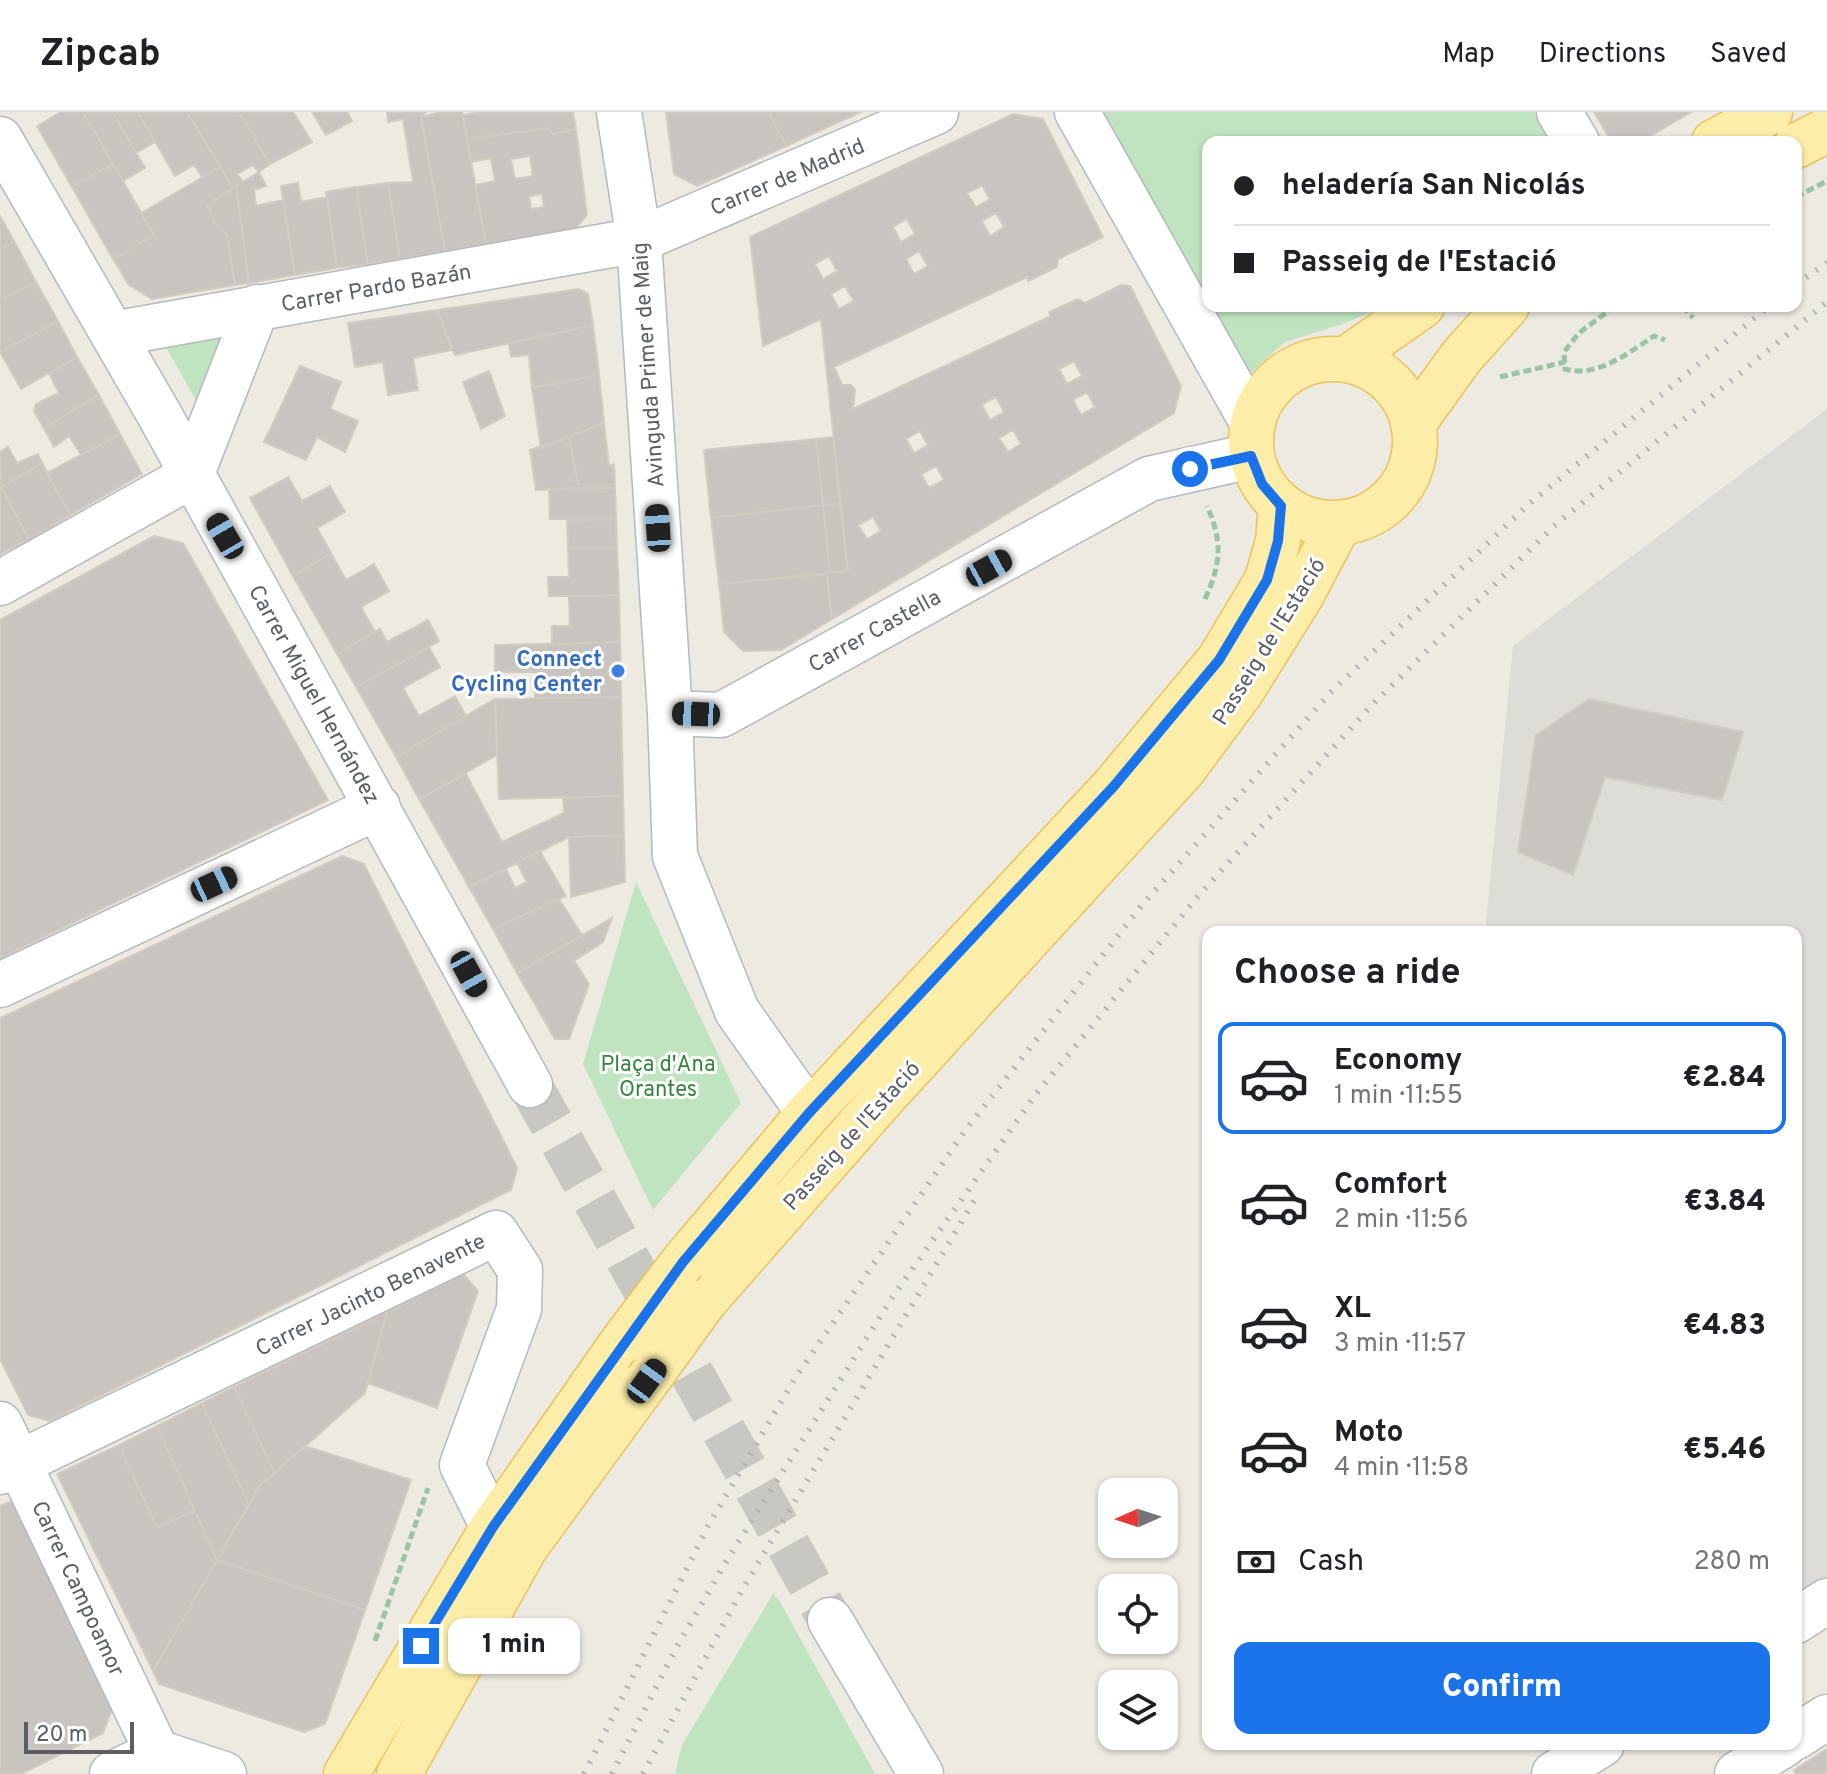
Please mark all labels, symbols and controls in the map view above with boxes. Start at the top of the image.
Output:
text: Zipcab [40,31,161,80]
text: Map [1442,37,1495,73]
text: Directions [1539,37,1666,73]
text: Saved [1710,37,1787,73]
street label: Carrer de Madrid [707,134,869,223]
text: heladería San Nicolás [1282,168,1586,205]
street label: Avinguda Primer de Maig [627,241,672,488]
text: Passeig de l'Estació [1282,245,1557,282]
street label: Carrer Pardo Bazán [279,259,474,319]
route start [1172,451,1208,487]
car [644,503,672,553]
car [203,509,247,563]
car [962,546,1016,590]
street label: Passeig de l'Estació [1208,554,1332,731]
street label: Carrer Miguel Hernández [241,581,384,810]
street label: Carrer Castella [804,585,946,680]
place label: Connect Cycling Center [451,647,602,699]
marker: Connect Cycling Center [609,662,627,680]
car [672,701,720,727]
car [187,863,241,905]
car [447,947,491,1001]
text: Choose a ride [1234,951,1460,997]
icon: car [1238,1042,1310,1114]
text: Economy [1334,1043,1462,1080]
park label: Plaça d'Ana Orantes [600,1052,716,1104]
street label: Passeig de l'Estació [779,1056,927,1217]
text: €2.84 [1682,1060,1766,1097]
text: 1 min · 11:55 [1334,1080,1463,1113]
icon: car [1238,1166,1310,1238]
text: Comfort [1334,1167,1447,1204]
text: €3.84 [1684,1184,1766,1221]
text: 2 min · 11:56 [1334,1204,1468,1237]
street label: Carrer Jacinto Benavente [252,1229,490,1364]
icon: car [1238,1290,1310,1362]
text: XL [1334,1291,1371,1328]
text: €4.83 [1683,1308,1766,1345]
text: 3 min · 11:57 [1334,1328,1466,1361]
car [623,1355,671,1407]
icon: car [1238,1414,1310,1486]
text: Moto [1334,1415,1404,1452]
text: €5.46 [1683,1432,1766,1469]
text: 4 min · 11:58 [1334,1452,1469,1485]
north arrow [1098,1478,1178,1558]
map controls [1098,1478,1178,1750]
street label: Carrer Campoamor [24,1497,129,1681]
icon: cash [1234,1540,1278,1584]
text: Cash [1298,1544,1364,1581]
text: 280 m [1694,1546,1770,1579]
button: locate [1098,1574,1178,1654]
callout: 1 min [449,1618,581,1674]
route end [403,1628,439,1664]
text: 1 min [482,1629,546,1662]
button: Confirm [1234,1642,1770,1734]
button: layers [1098,1670,1178,1750]
scale bar [24,1718,134,1754]
text: 20 m [36,1722,87,1749]

